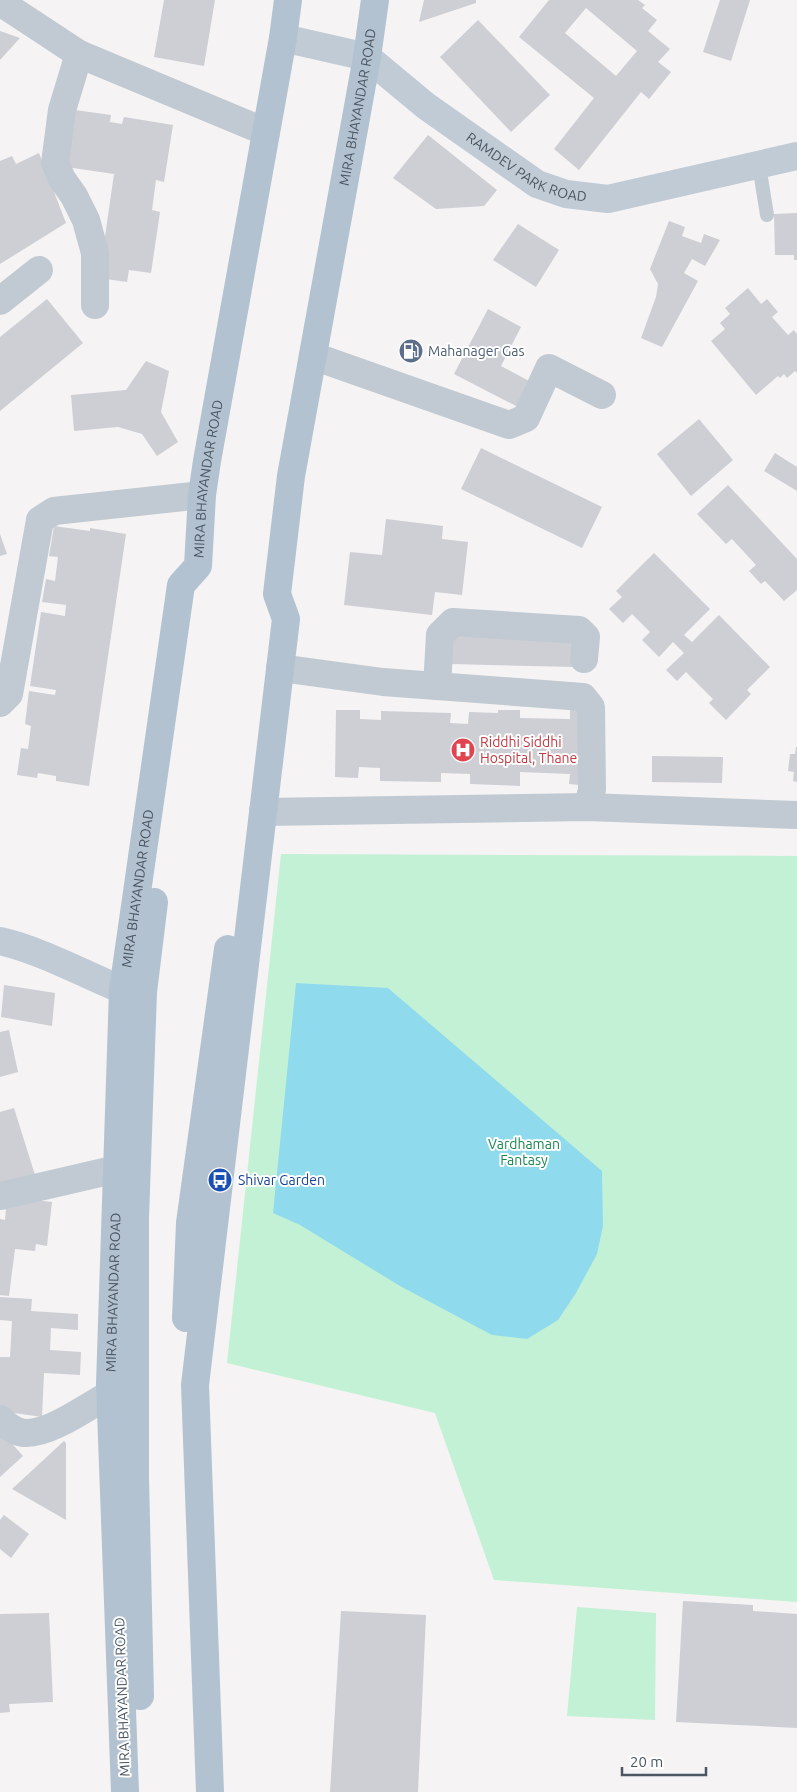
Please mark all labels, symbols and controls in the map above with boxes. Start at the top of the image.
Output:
street label: MIRA BHAYANDAR ROAD [336,27,379,187]
street label: RAMDEV PARK ROAD [463,129,588,204]
fuel station icon: Mahanager Gas [398,338,424,364]
place label: Mahanager Gas [428,343,525,359]
street label: MIRA BHAYANDAR ROAD [190,398,226,558]
place label: Riddhi Siddhi Hospital, Thane [480,734,577,766]
hospital icon: Riddhi Siddhi Hospital, Thane [450,737,476,763]
street label: MIRA BHAYANDAR ROAD [118,808,157,969]
park label: Vardhaman Fantasy [488,1136,560,1168]
bus stop icon: Shivar Garden [207,1167,233,1193]
place label: Shivar Garden [238,1172,325,1188]
street label: MIRA BHAYANDAR ROAD [102,1212,124,1372]
street label: MIRA BHAYANDAR ROAD [111,1617,133,1777]
scale bar [622,1744,706,1776]
text: 20 m [630,1753,663,1770]

